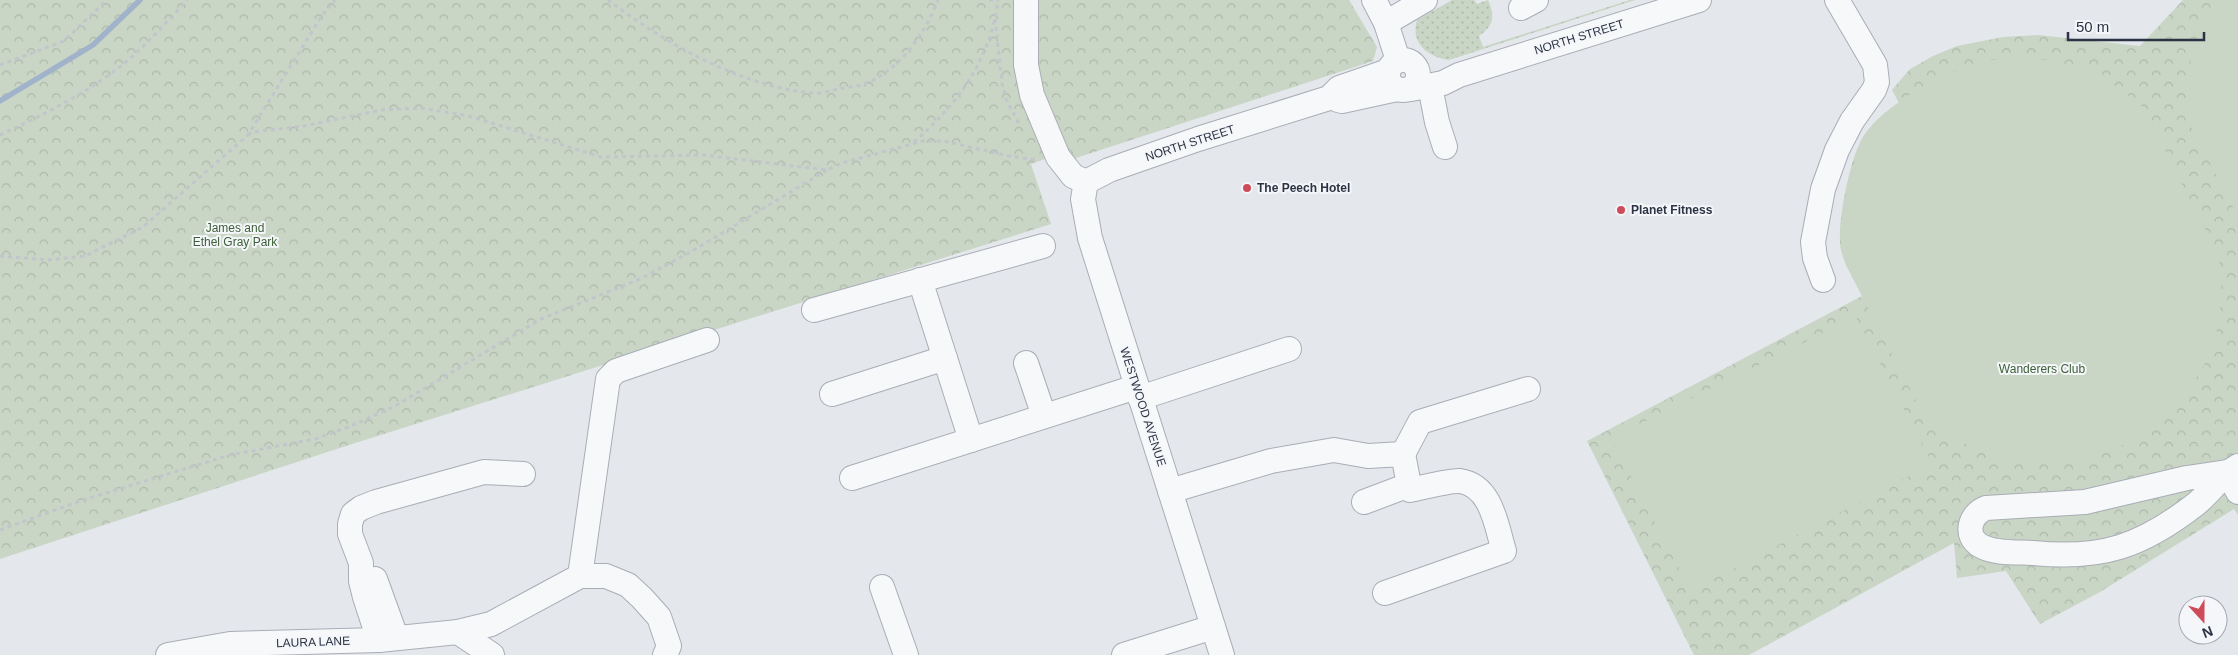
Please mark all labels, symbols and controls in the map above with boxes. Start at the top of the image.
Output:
scale bar [2068,10,2204,42]
street label: NORTH STREET [1532,16,1626,57]
text: 50 m [2076,18,2109,35]
street label: NORTH STREET [1144,122,1237,164]
place label: The Peech Hotel [1257,181,1350,195]
marker: The Peech Hotel [1241,182,1253,194]
place label: Planet Fitness [1631,203,1713,217]
marker: Planet Fitness [1615,204,1627,216]
park label: James and Ethel Gray Park [193,221,278,249]
street label: WESTWOOD AVENUE [1117,346,1169,468]
park label: Wanderers Club [1999,362,2085,376]
north arrow [2178,595,2228,645]
text: N [2200,623,2215,641]
street label: LAURA LANE [276,634,350,650]

